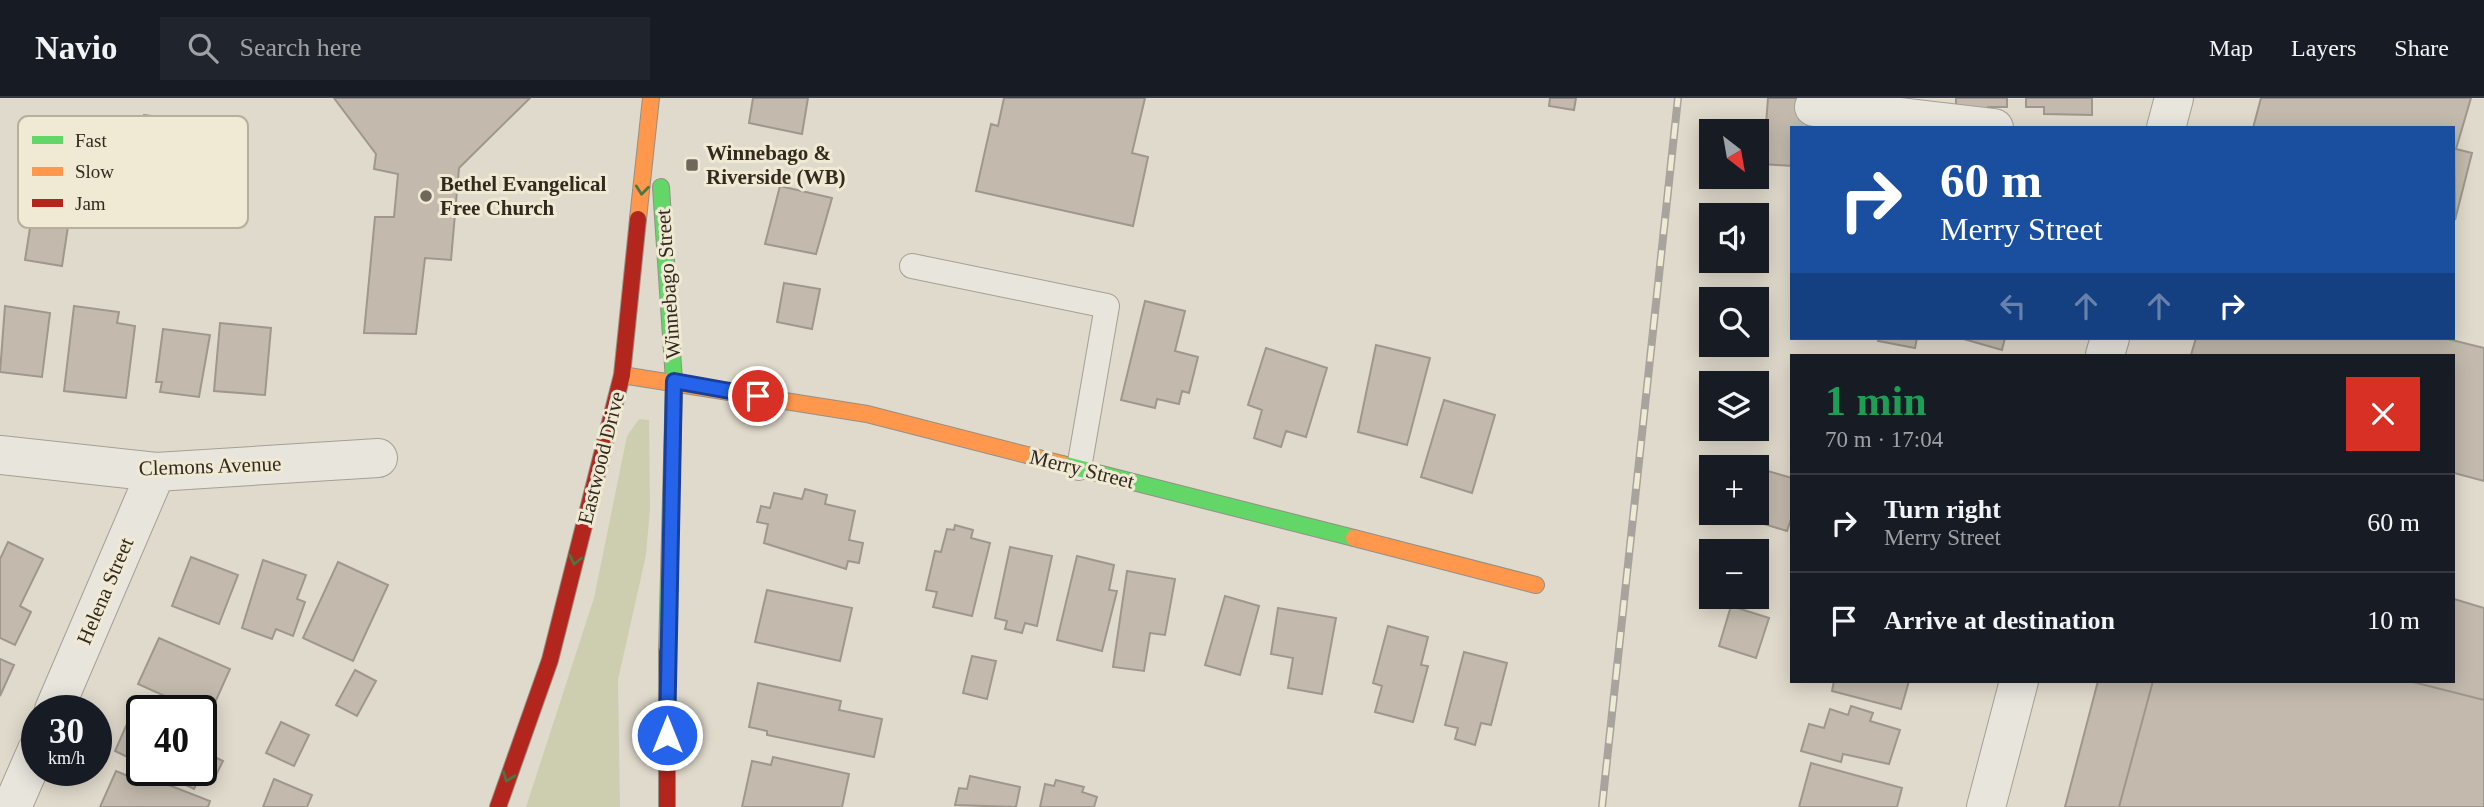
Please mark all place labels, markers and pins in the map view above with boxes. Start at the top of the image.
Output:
place label: Winnebago & Riverside (WB) [706,141,845,189]
marker: Winnebago & Riverside (WB) [684,157,700,173]
place label: Bethel Evangelical Free Church [440,172,606,220]
marker: Bethel Evangelical Free Church [418,188,434,204]
pin [728,366,788,426]

